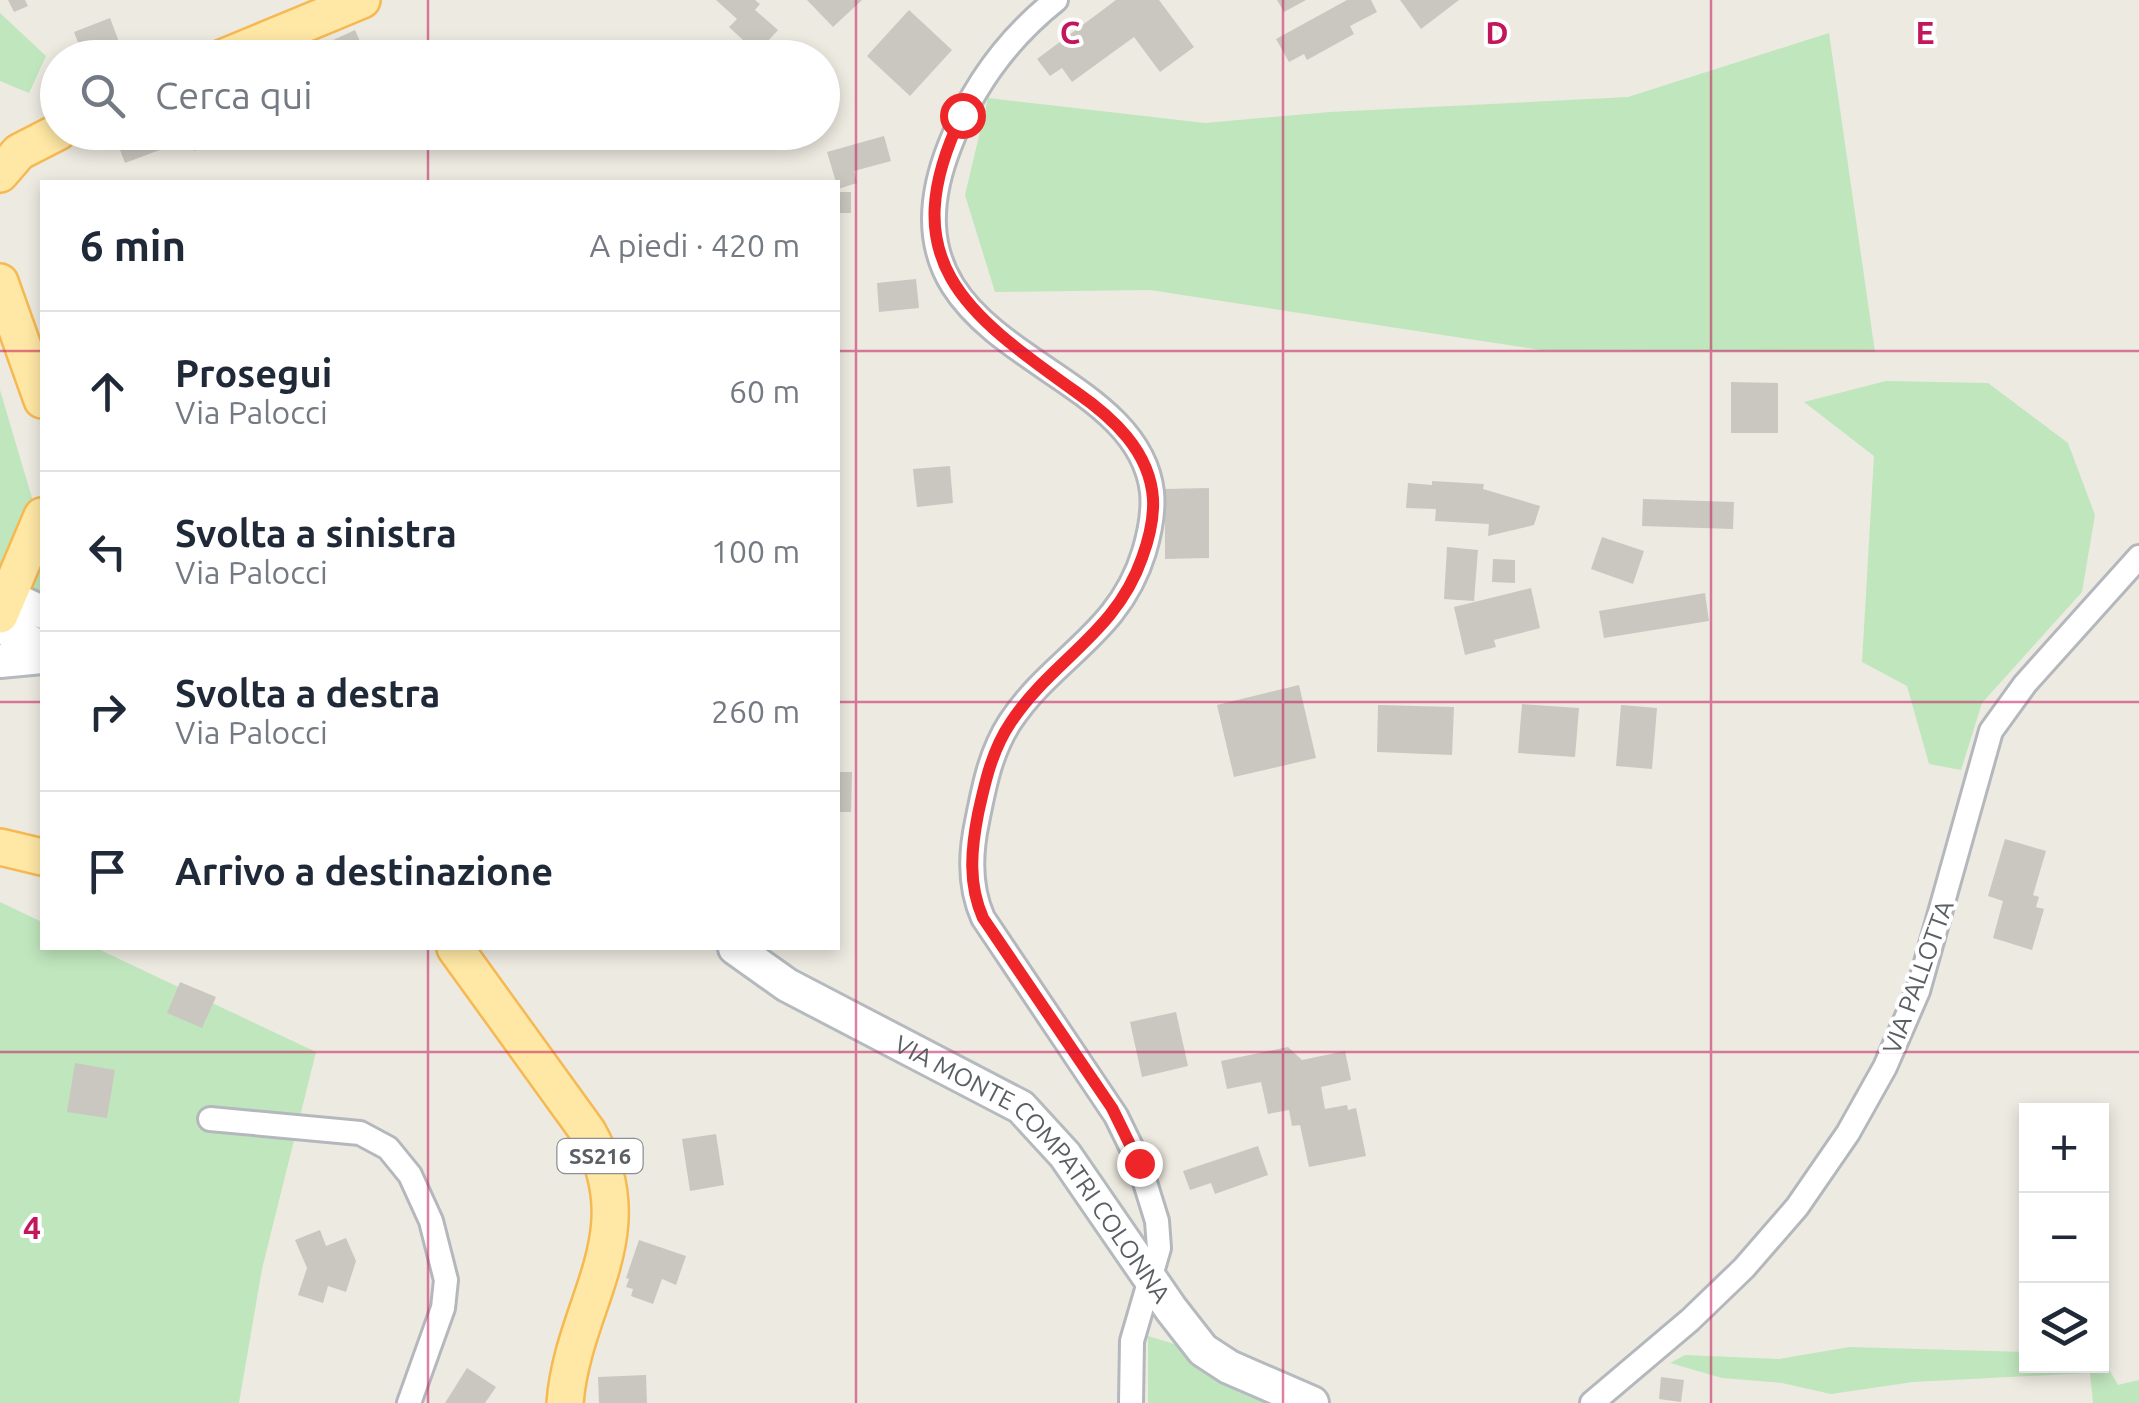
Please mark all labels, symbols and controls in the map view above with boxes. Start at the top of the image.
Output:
text: C [1060,14,1080,50]
text: D [1485,14,1509,50]
text: E [1915,14,1935,50]
search box [40,40,840,150]
icon: search [75,68,130,123]
text: Cerca qui [155,74,313,116]
route start [940,93,986,139]
text: 6 min [80,222,186,269]
text: A piedi · 420 m [590,227,800,263]
text: Prosegui [175,352,332,394]
icon: ahead [80,364,135,419]
text: 60 m [729,373,800,409]
text: Via Palocci [175,394,328,430]
text: Svolta a sinistra [175,512,457,554]
icon: left [80,524,135,579]
text: 100 m [711,533,800,569]
text: Via Palocci [175,554,328,590]
text: Svolta a destra [175,672,440,714]
icon: right [80,684,135,739]
text: 260 m [711,693,800,729]
text: Via Palocci [175,714,328,750]
icon: arrive [80,844,135,899]
text: Arrivo a destinazione [175,850,553,892]
street label: VIA PALLOTTA [1877,896,1959,1058]
street label: VIA MONTE COMPATRI COLONNA [890,1030,1176,1308]
map controls [2019,1103,2109,1373]
button: + [2019,1103,2109,1193]
road number: SS216 [558,1139,642,1173]
route end [1117,1141,1163,1187]
button: − [2019,1193,2109,1283]
text: 4 [23,1209,41,1245]
button: layers [2019,1283,2109,1373]

